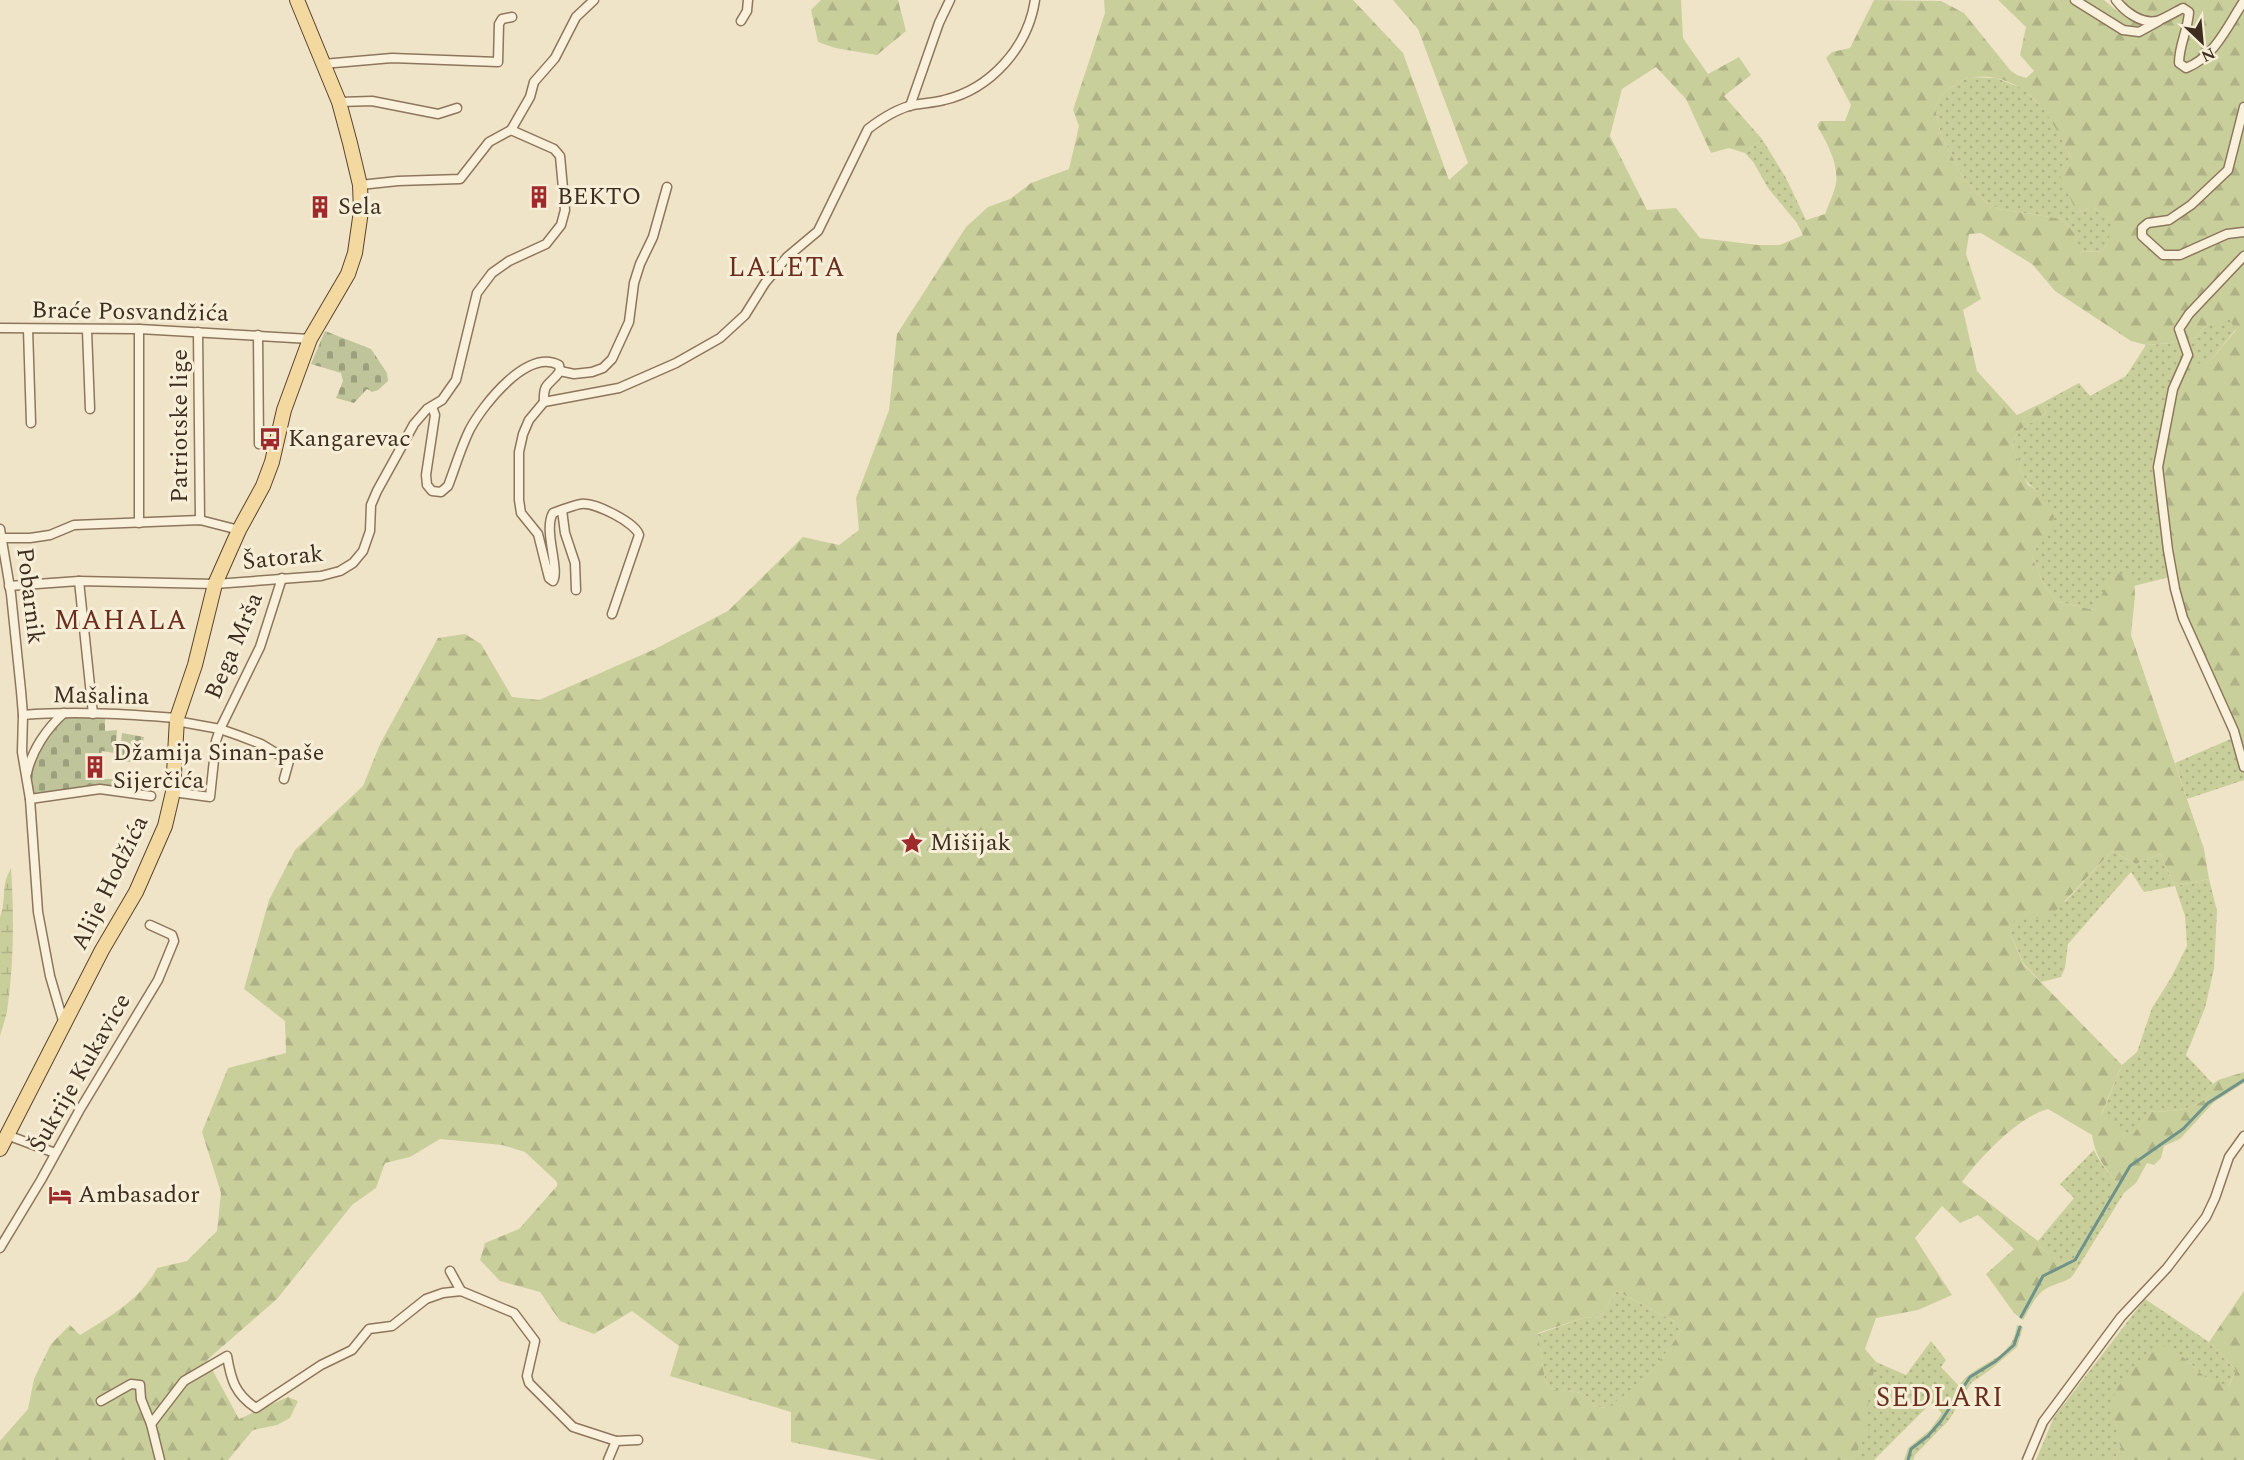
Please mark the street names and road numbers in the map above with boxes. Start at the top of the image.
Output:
street label: Braće Posvandžića [31,292,229,332]
street label: Patriotske lige [162,349,198,503]
street label: Šatorak [241,536,325,580]
street label: Pobarnik [6,546,54,646]
street label: Bega Mrša [195,587,273,705]
street label: Mašalina [52,677,150,715]
street label: Alije Hodžića [62,809,158,956]
street label: Šukrije Kukavice [20,987,140,1159]

